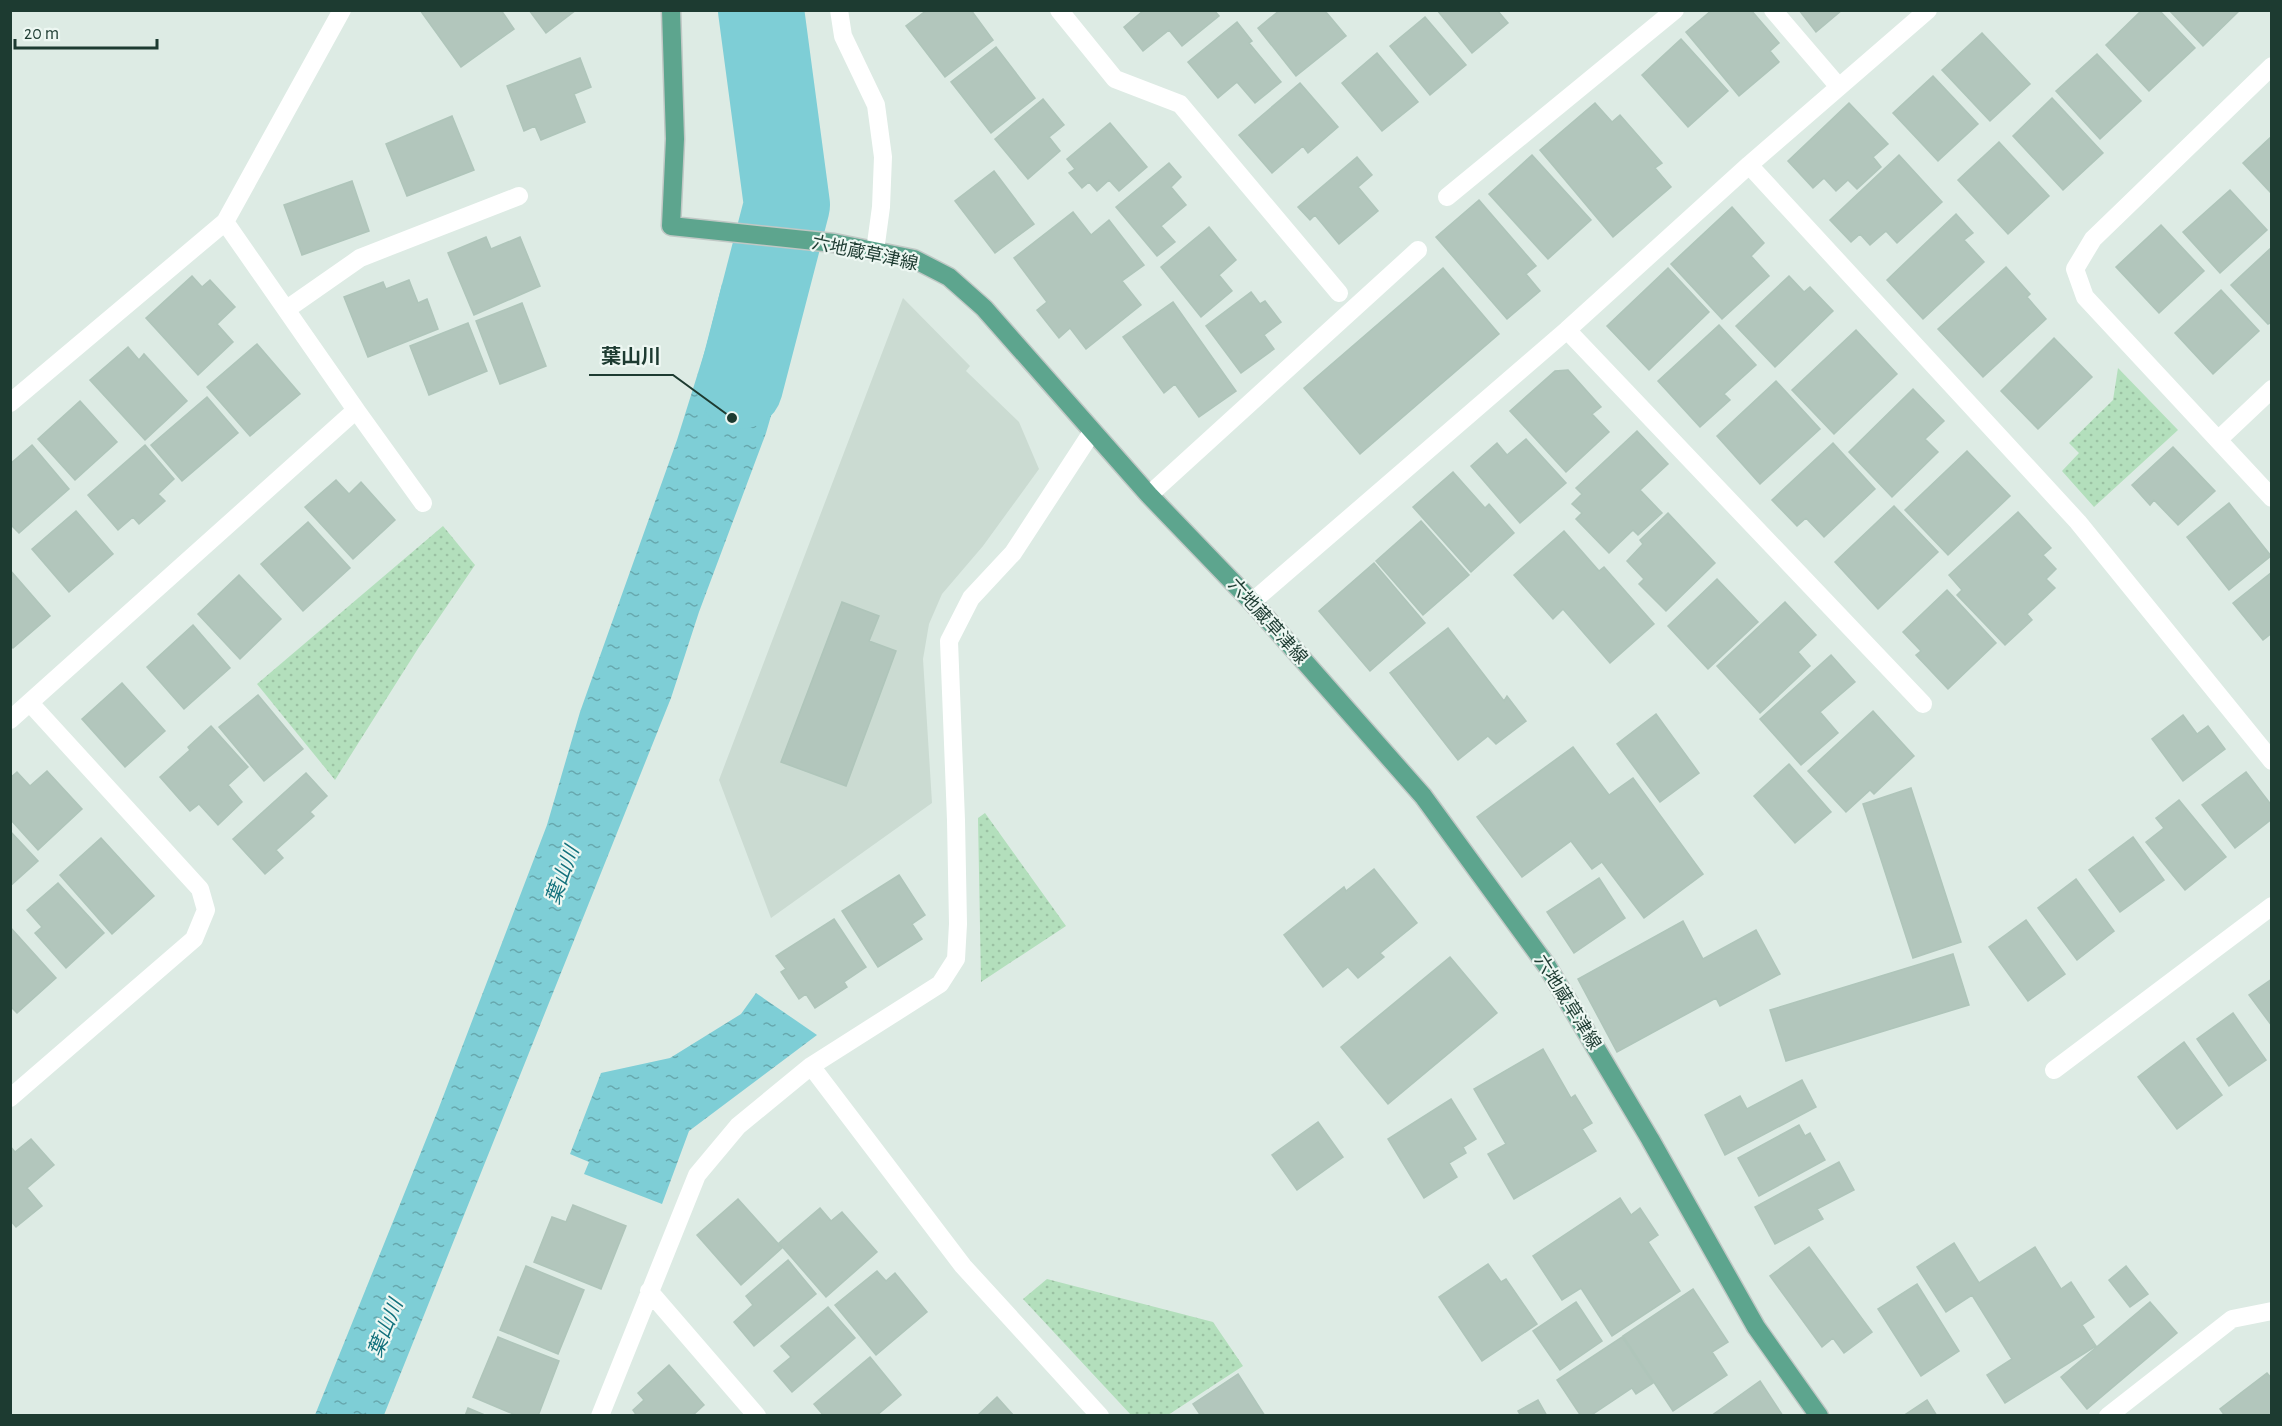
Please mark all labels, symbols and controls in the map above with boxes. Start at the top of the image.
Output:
scale bar [15,12,158,50]
text: 20 m [24,25,59,43]
street label: 六地蔵草津線 [810,232,920,274]
callout: 葉山川 [589,337,673,375]
text: 葉山川 [601,346,661,367]
street label: 六地蔵草津線 [1224,574,1312,668]
water label: 葉山川 [542,842,583,907]
street label: 六地蔵草津線 [1531,951,1605,1053]
water label: 葉山川 [364,1295,407,1360]

